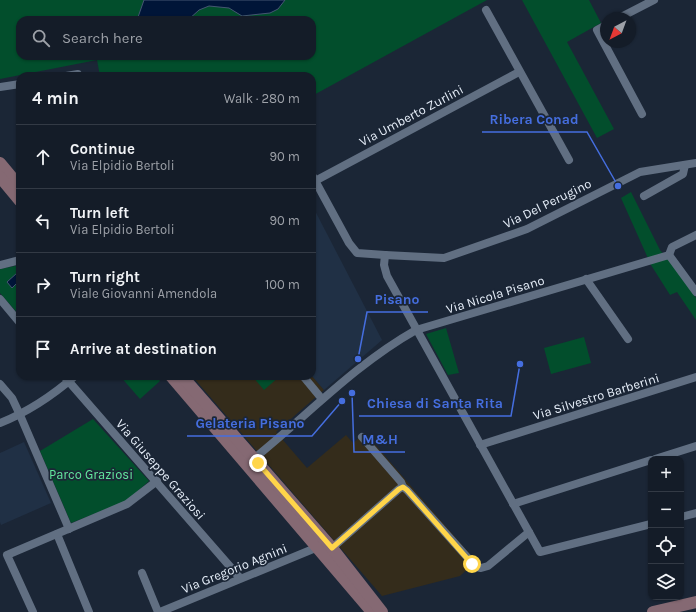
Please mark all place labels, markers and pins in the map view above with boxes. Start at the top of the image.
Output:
callout: Ribera Conad [482,106,587,132]
callout: Pisano [367,286,428,312]
callout: Chiesa di Santa Rita [359,390,511,416]
callout: Gelateria Pisano [187,410,312,436]
callout: M&H [354,426,405,452]

